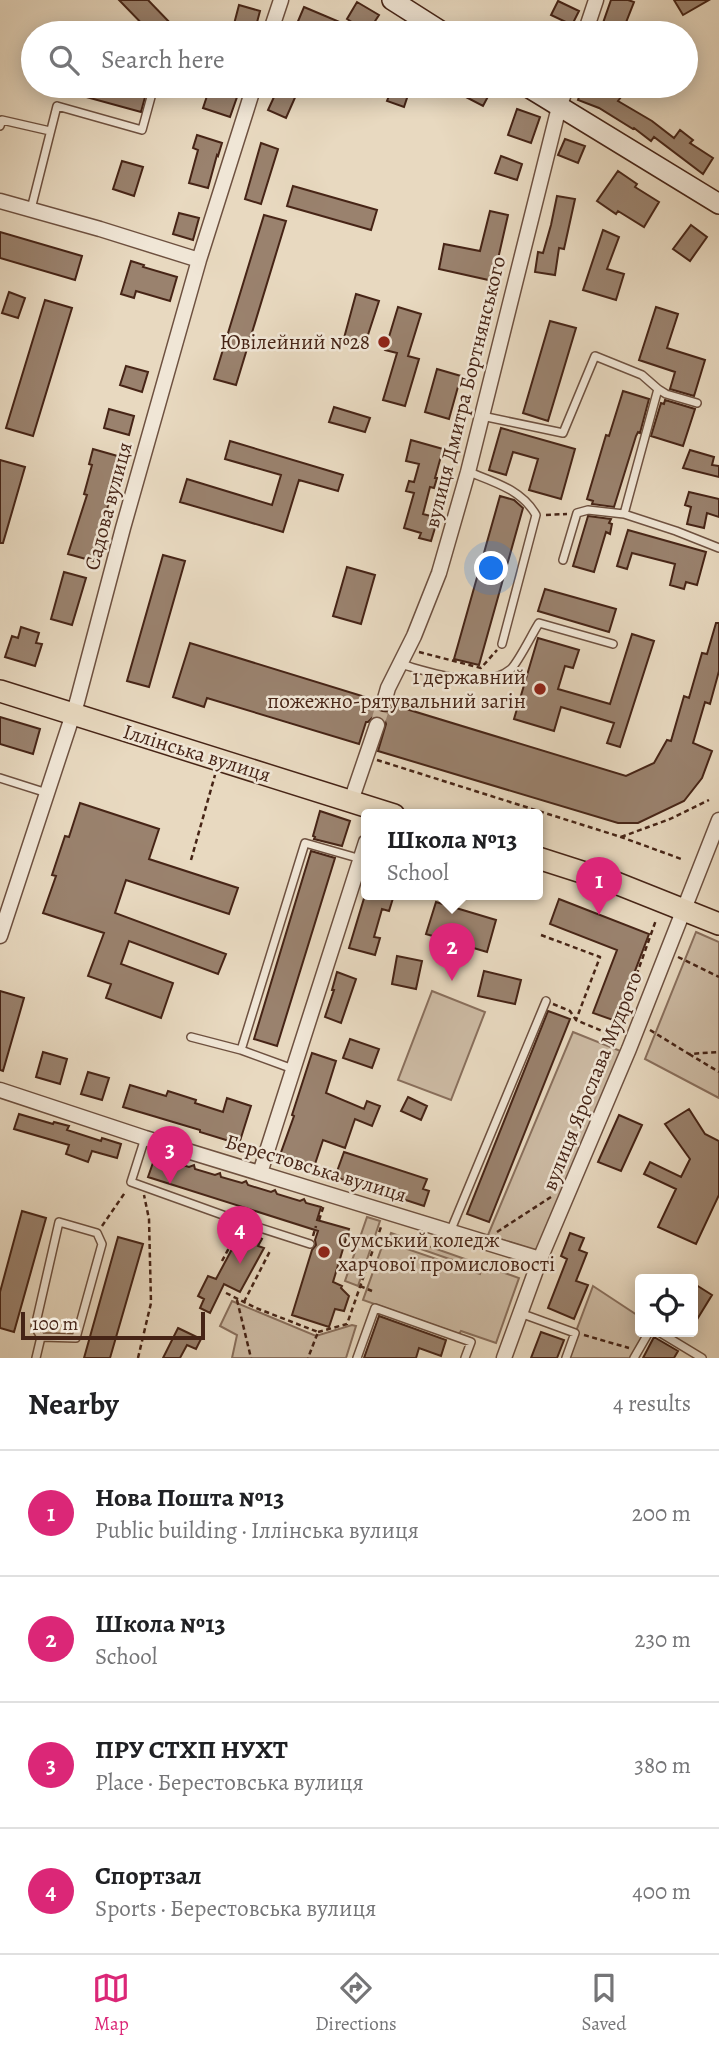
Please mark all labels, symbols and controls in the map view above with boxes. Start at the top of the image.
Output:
search box [21,21,698,98]
icon: search [45,41,83,79]
text: Search here [101,42,225,77]
street label: вулиця Дмитра Бортнянського [418,253,512,531]
place label: Ювілейний №28 [220,328,370,356]
marker: Ювілейний №28 [376,334,392,350]
street label: Садова вулиця [77,439,139,573]
your location [474,551,508,585]
place label: 1 державний пожежно-рятувальний загін [267,663,526,715]
marker: 1 державний пожежно-рятувальний загін [532,681,548,697]
street label: Іллінська вулиця [120,717,274,789]
popup [361,809,543,900]
text: Школа №13 [387,822,517,857]
text: School [387,857,449,888]
pin: 1 [576,857,622,915]
pin: 2 [429,923,475,981]
street label: вулиця Ярослава Мудрого [535,967,649,1195]
pin: 3 [147,1126,193,1184]
street label: Берестовська вулиця [222,1127,410,1209]
pin: 4 [217,1206,263,1264]
place label: Сумський коледж харчової промисловості [338,1226,555,1278]
marker: Сумський коледж харчової промисловості [316,1244,332,1260]
map controls [635,1274,698,1337]
button: locate [635,1274,698,1337]
scale bar [21,1309,205,1341]
text: 100 m [32,1311,78,1337]
text: Nearby [28,1384,119,1424]
text: 4 results [613,1388,691,1419]
text: Нова Пошта №13 [95,1480,284,1515]
text: 1 [47,1498,55,1529]
text: 200 m [632,1498,691,1529]
text: Public building · Іллінська вулиця [95,1515,419,1546]
text: Школа №13 [95,1606,226,1641]
text: 2 [45,1624,57,1655]
text: 230 m [635,1624,691,1655]
text: School [95,1641,157,1672]
text: ПРУ СТХП НУХТ [95,1732,288,1767]
text: 3 [46,1750,56,1781]
text: 380 m [634,1750,691,1781]
text: Place · Берестовська вулиця [95,1767,364,1798]
text: Спортзал [95,1858,201,1893]
text: 4 [46,1876,56,1907]
text: 400 m [632,1876,691,1907]
text: Sports · Берестовська вулиця [95,1893,376,1924]
tab: Map [92,1969,130,2037]
tab: Directions [315,1969,397,2037]
tab: Saved [582,1969,627,2037]

